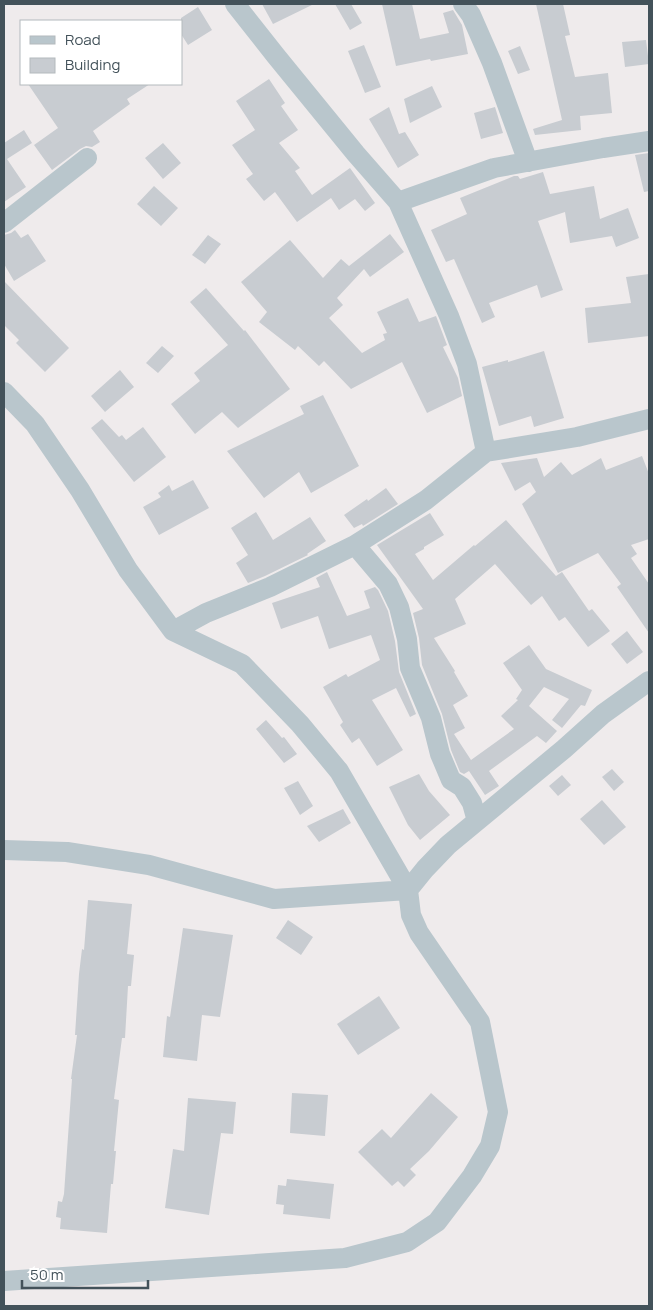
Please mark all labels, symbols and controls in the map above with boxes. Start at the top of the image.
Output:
legend [20,20,182,85]
text: Road [65,29,101,50]
text: Building [65,54,120,75]
scale bar [22,1258,149,1290]
text: 50 m [30,1264,64,1285]

